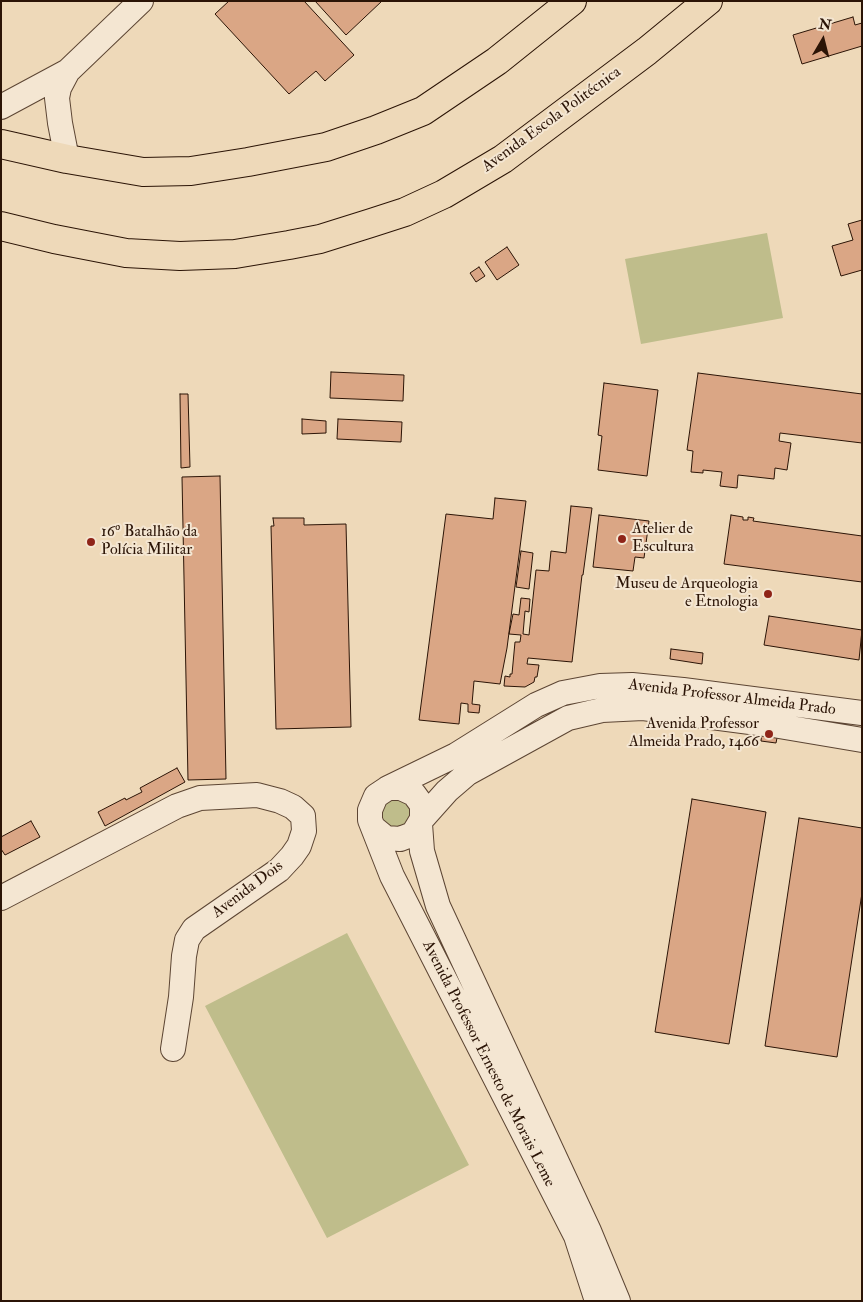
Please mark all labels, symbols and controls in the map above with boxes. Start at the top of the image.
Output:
north arrow [798,15,848,65]
text: N [818,15,833,34]
street label: Avenida Escola Politécnica [479,63,625,177]
place label: Atelier de Escultura [632,520,694,558]
place label: 16º Batalhão da Polícia Militar [101,523,197,561]
marker: Atelier de Escultura [616,533,628,545]
marker: 16º Batalhão da Polícia Militar [85,536,97,548]
place label: Museu de Arqueologia e Etnologia [615,575,758,613]
marker: Museu de Arqueologia e Etnologia [762,588,774,600]
street label: Avenida Professor Almeida Prado [627,676,837,720]
place label: Avenida Professor Almeida Prado, 1466 [629,715,759,753]
marker: Avenida Professor Almeida Prado, 1466 [763,728,775,740]
street label: Avenida Dois [209,857,287,923]
street label: Avenida Professor Ernesto de Morais Leme [417,938,559,1190]

